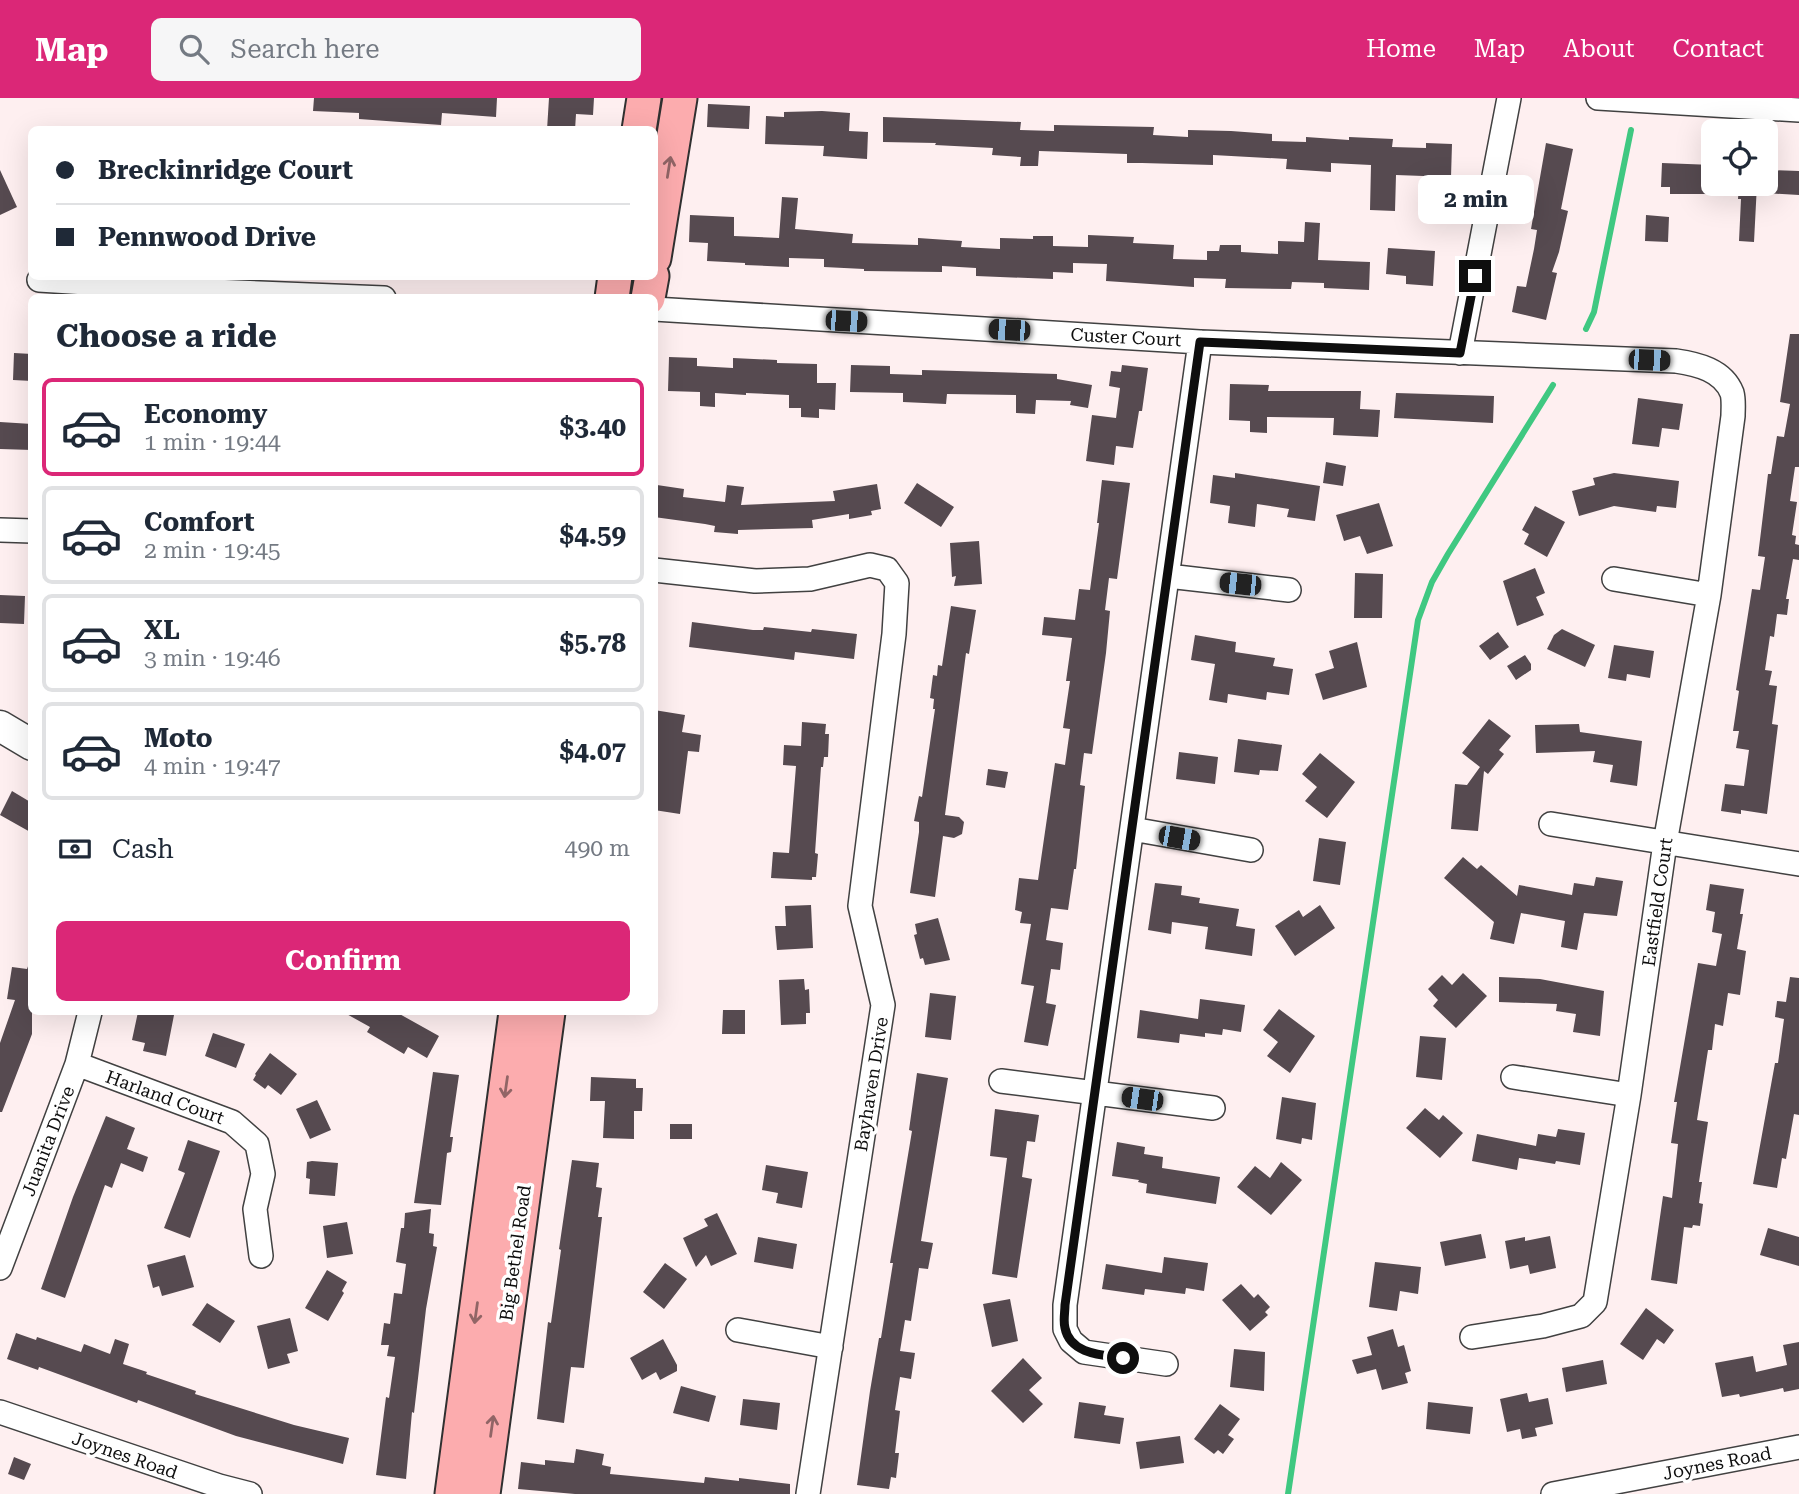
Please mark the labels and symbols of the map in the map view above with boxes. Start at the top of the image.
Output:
one-way arrow [663,156,676,179]
callout: 2 min [1417,174,1533,223]
route end [1459,260,1491,292]
car [825,309,868,333]
car [988,318,1031,342]
street label: Custer Court [1070,324,1182,350]
car [1628,349,1671,371]
car [1219,571,1262,597]
car [1157,824,1202,852]
street label: Eastfield Court [1638,836,1676,968]
street label: Bayhaven Drive [850,1015,892,1153]
street label: Harland Court [103,1066,227,1128]
one-way arrow [499,1076,512,1098]
street label: Juanita Drive [17,1083,79,1199]
car [1120,1086,1165,1112]
street label: Big Bethel Road [495,1183,535,1322]
one-way arrow [469,1301,482,1324]
route start [1107,1342,1139,1374]
one-way arrow [486,1416,499,1438]
street label: Joynes Road [70,1427,181,1483]
street label: Joynes Road [1661,1442,1773,1484]

